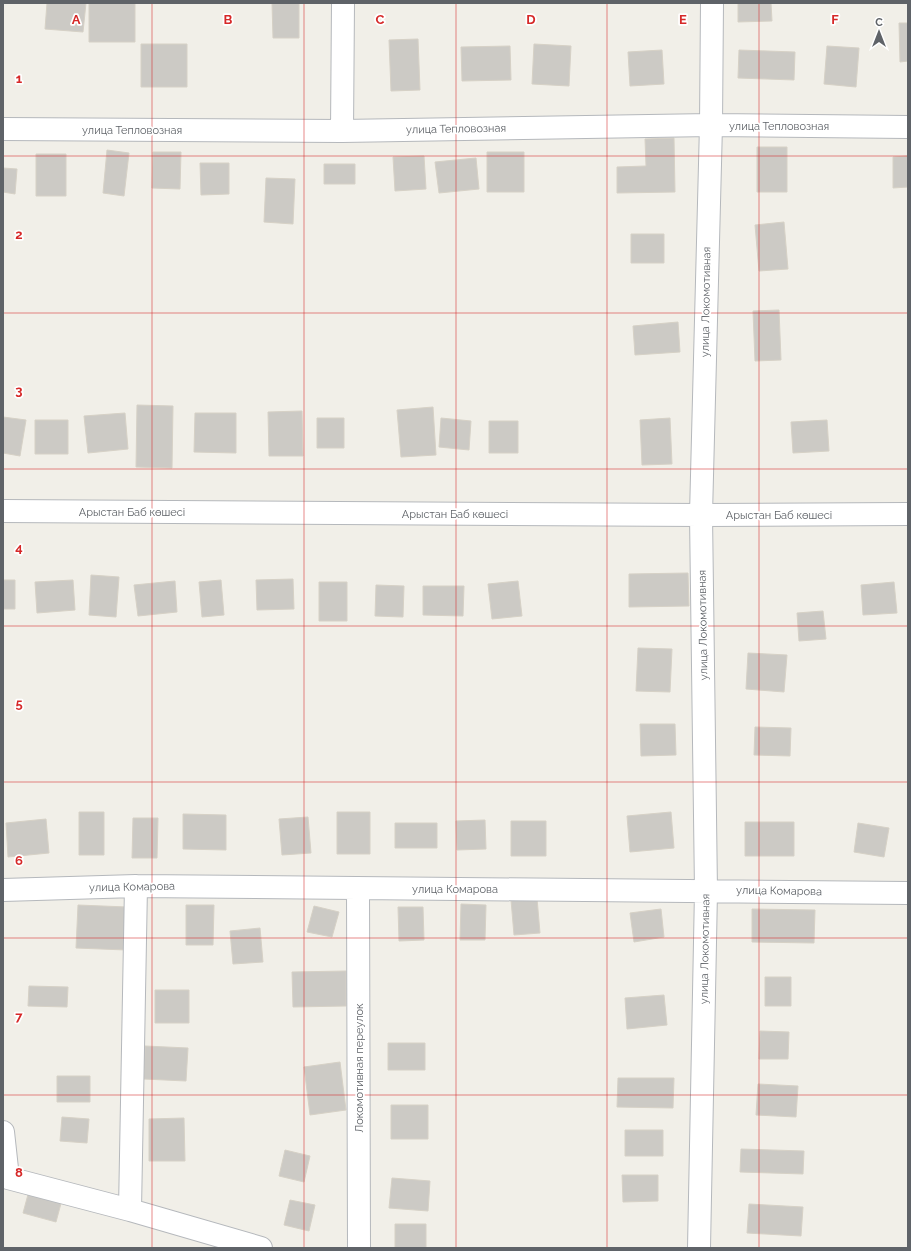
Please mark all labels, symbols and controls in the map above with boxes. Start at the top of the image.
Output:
text: A [72,12,81,27]
text: B [224,12,233,27]
text: C [376,12,385,27]
text: D [526,12,536,27]
text: E [679,12,687,27]
text: F [831,12,839,27]
north arrow [859,12,899,52]
text: С [875,16,883,29]
text: 1 [16,71,23,86]
street label: улица Тепловозная [729,120,829,133]
street label: улица Тепловозная [406,122,506,136]
street label: улица Тепловозная [82,124,182,137]
text: 2 [15,227,23,242]
street label: улица Локомотивная [699,247,713,357]
text: 3 [15,383,23,398]
street label: Арыстан Баб көшесі [79,506,185,519]
street label: Арыстан Баб көшесі [402,508,508,521]
street label: Арыстан Баб көшесі [726,509,832,522]
text: 4 [15,540,23,555]
street label: улица Локомотивная [696,570,710,680]
text: 5 [15,696,23,711]
text: 6 [15,853,23,868]
street label: улица Комарова [89,880,175,894]
street label: улица Комарова [412,883,498,896]
street label: улица Комарова [736,884,822,898]
street label: улица Локомотивная [698,894,712,1004]
street label: Локомотивная переулок [353,1003,366,1133]
text: 7 [15,1009,23,1024]
text: 8 [15,1165,23,1180]

